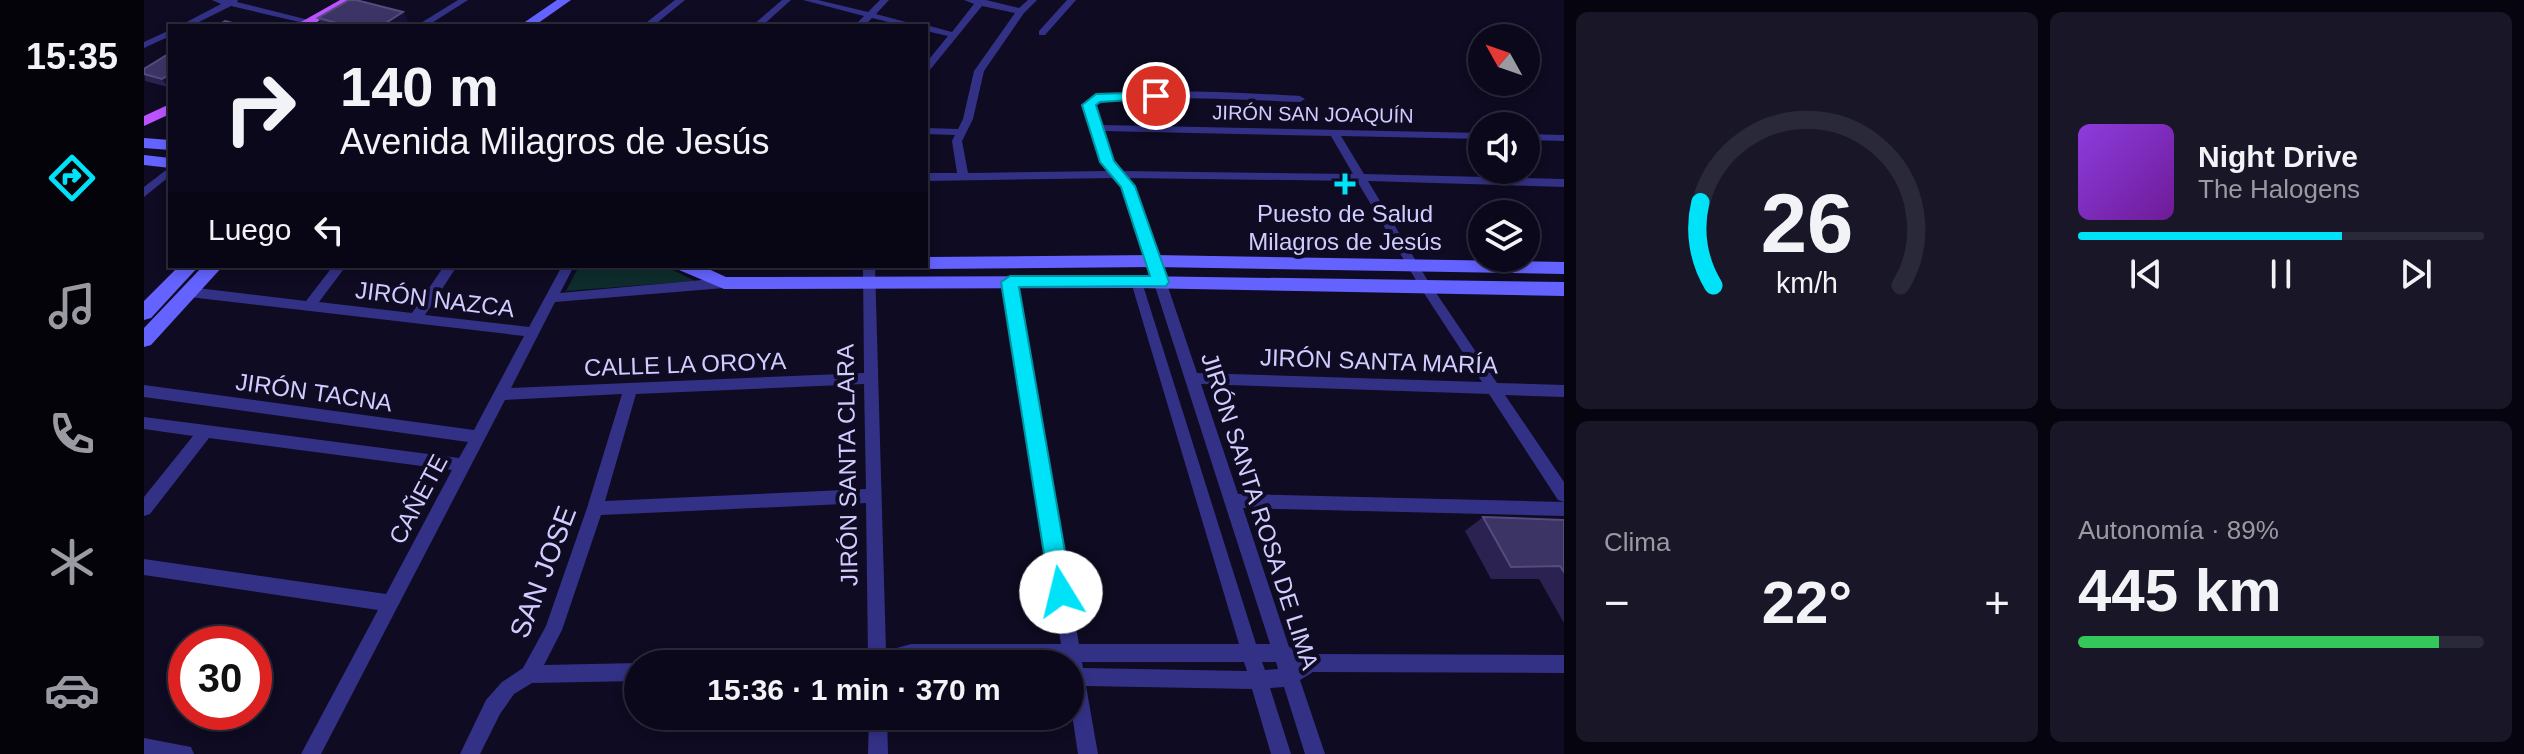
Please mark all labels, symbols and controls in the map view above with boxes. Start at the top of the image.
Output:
north arrow [1468,24,1540,96]
map controls [1468,24,1540,272]
text: 15:35 [26,36,118,77]
text: 140 m [340,55,499,118]
icon: right [208,56,312,160]
pin [1122,62,1190,130]
icon: arrive [1134,74,1178,118]
street label: JIRÓN SAN JOAQUÍN [1212,101,1414,127]
button: sound [1468,112,1540,184]
text: Avenida Milagros de Jesús [340,121,770,162]
text: Night Drive [2198,140,2358,173]
icon: directions [44,150,100,206]
marker: Puesto de Salud Milagros de Jesús [1334,173,1356,195]
text: The Halogens [2198,174,2360,204]
text: 26 [1761,177,1853,270]
place label: Puesto de Salud Milagros de Jesús [1248,200,1442,255]
button: layers [1468,200,1540,272]
icon: left [307,208,351,252]
text: Luego [208,213,291,246]
icon: previous [2124,252,2168,296]
icon: pause [2259,252,2303,296]
icon: next [2394,252,2438,296]
text: km/h [1776,267,1838,299]
street label: JIRÓN NAZCA [354,276,516,322]
icon: music [44,278,100,334]
street label: JIRÓN SANTA MARÍA [1259,343,1499,379]
street label: JIRÓN SANTA CLARA [831,344,863,586]
street label: CALLE LA OROYA [583,347,787,381]
street label: JIRÓN SANTA ROSA DE LIMA [1196,349,1324,673]
street label: JIRÓN TACNA [234,368,394,416]
icon: phone [44,406,100,462]
street label: CAÑETE [383,450,453,548]
street label: SAN JOSE [504,502,582,642]
text: Autonomía · 89% [2078,515,2279,545]
text: Clima [1604,527,1670,557]
icon: climate [44,534,100,590]
position arrow [1019,550,1103,634]
text: 445 km [2078,557,2282,624]
text: 22° [1762,569,1852,636]
text: − [1604,578,1630,627]
text: + [1984,578,2010,627]
speed limit sign: 30 [168,626,272,730]
icon: car [44,662,100,718]
text: 15:36 · 1 min · 370 m [707,673,1001,706]

